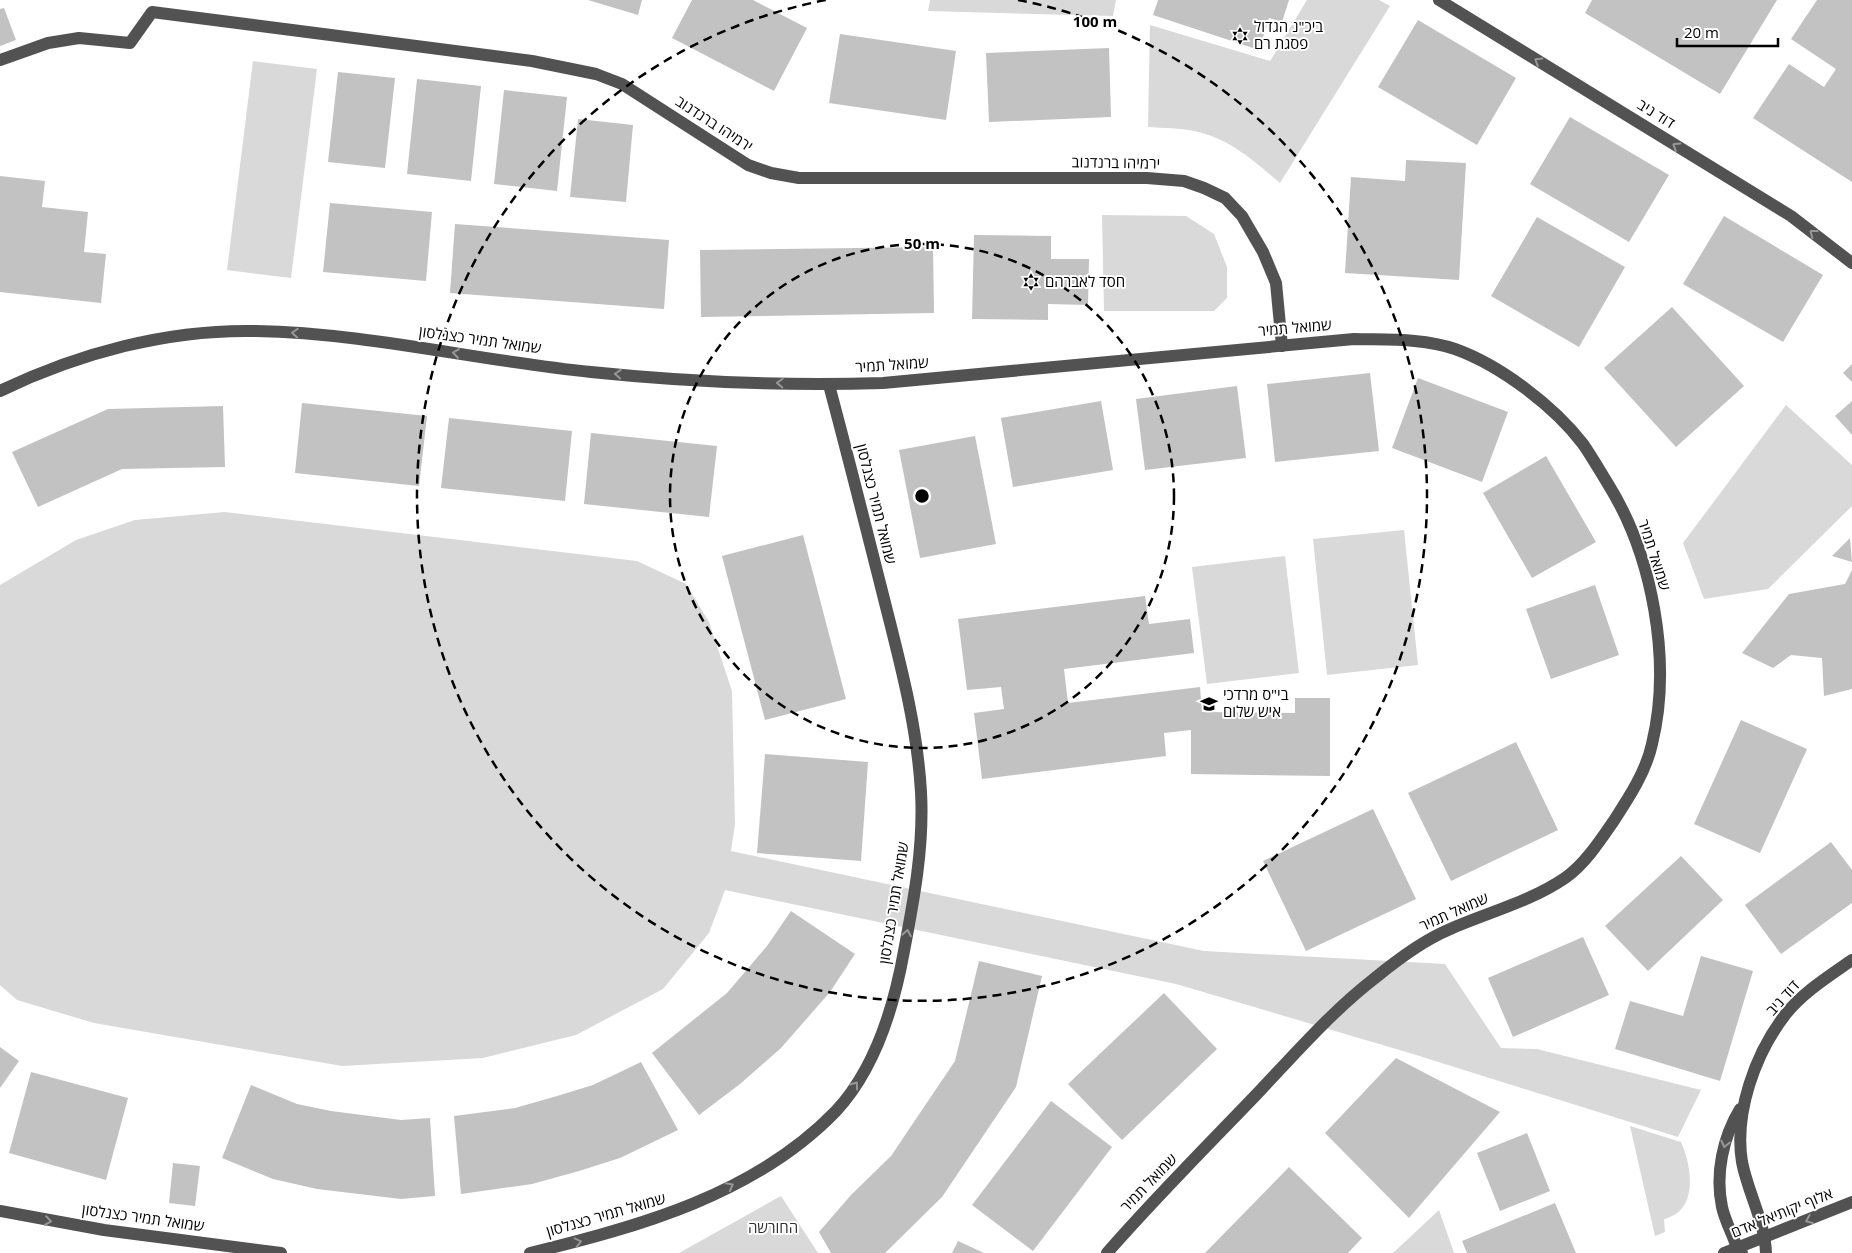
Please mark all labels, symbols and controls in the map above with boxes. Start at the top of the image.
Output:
text: 100 m [1073,11,1117,31]
scale bar [1677,15,1778,47]
place label: ביכ"נ הגדול פסגת רם [1254,16,1323,53]
text: 20 m [1684,22,1719,42]
synagogue icon: ביכ"נ הגדול פסגת רם [1230,26,1250,46]
one-way arrow [1534,57,1543,67]
street label: ירמיהו ברנדנוב [672,91,757,156]
street label: דוד ניב [1634,94,1679,133]
one-way arrow [1673,142,1682,152]
street label: ירמיהו ברנדנוב [1072,151,1160,173]
one-way arrow [1809,230,1819,239]
text: 50 m [904,233,940,253]
place label: חסד לאברהם [1045,271,1125,291]
synagogue icon: חסד לאברהם [1021,272,1041,292]
street label: שמואל תמיר [1257,314,1333,340]
street label: שמואל תמיר כצנלסון [418,321,543,358]
one-way arrow [291,328,299,339]
one-way arrow [452,349,461,359]
street label: שמואל תמיר [855,351,930,377]
one-way arrow [613,368,621,379]
one-way arrow [776,377,784,388]
street label: שמואל תמיר כצנלסון [852,441,902,566]
centre of rings [913,487,931,505]
street label: שמואל תמיר [1634,517,1676,593]
place label: בי"ס מרדכי איש שלום [1223,684,1289,721]
school or university icon: בי"ס מרדכי איש שלום [1199,694,1219,714]
street label: שמואל תמיר כצנלסון [873,840,913,965]
street label: שמואל תמיר [1416,887,1492,935]
one-way arrow [902,928,912,937]
street label: דוד ניב [1761,975,1804,1019]
one-way arrow [849,1081,858,1091]
one-way arrow [1720,1140,1731,1149]
street label: שמואל תמיר [1116,1149,1181,1216]
one-way arrow [724,1182,733,1192]
street label: אלוף יקותיאל אדם [1728,1183,1836,1242]
street label: שמואל תמיר כצנלסון [544,1187,668,1241]
street label: שמואל תמיר כצנלסון [81,1199,206,1236]
one-way arrow [1805,1214,1814,1224]
one-way arrow [43,1215,52,1225]
park label: החורשה [748,1217,798,1237]
one-way arrow [573,1237,582,1248]

